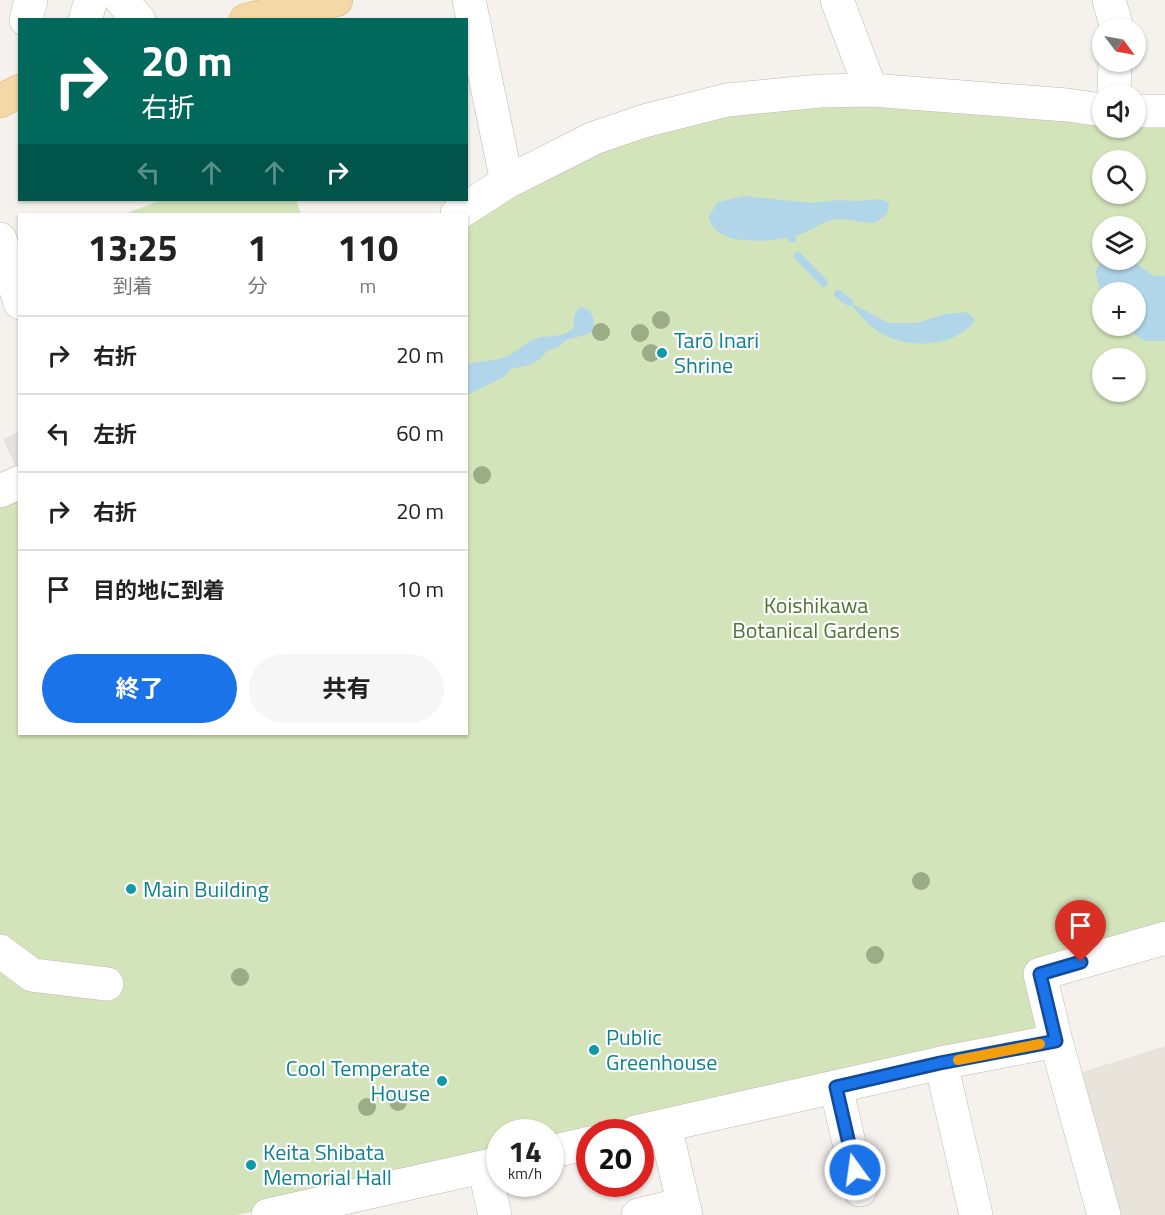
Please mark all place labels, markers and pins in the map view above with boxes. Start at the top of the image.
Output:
place label: Tarō Inari Shrine [674,323,759,382]
marker: Tarō Inari Shrine [655,346,669,360]
place label: Main Building [143,872,269,906]
marker: Main Building [124,882,138,896]
pin [1055,900,1106,962]
place label: Public Greenhouse [606,1020,717,1079]
marker: Public Greenhouse [587,1043,601,1057]
place label: Cool Temperate House [286,1051,430,1110]
marker: Cool Temperate House [435,1074,449,1088]
place label: Keita Shibata Memorial Hall [263,1135,392,1194]
marker: Keita Shibata Memorial Hall [244,1158,258,1172]

